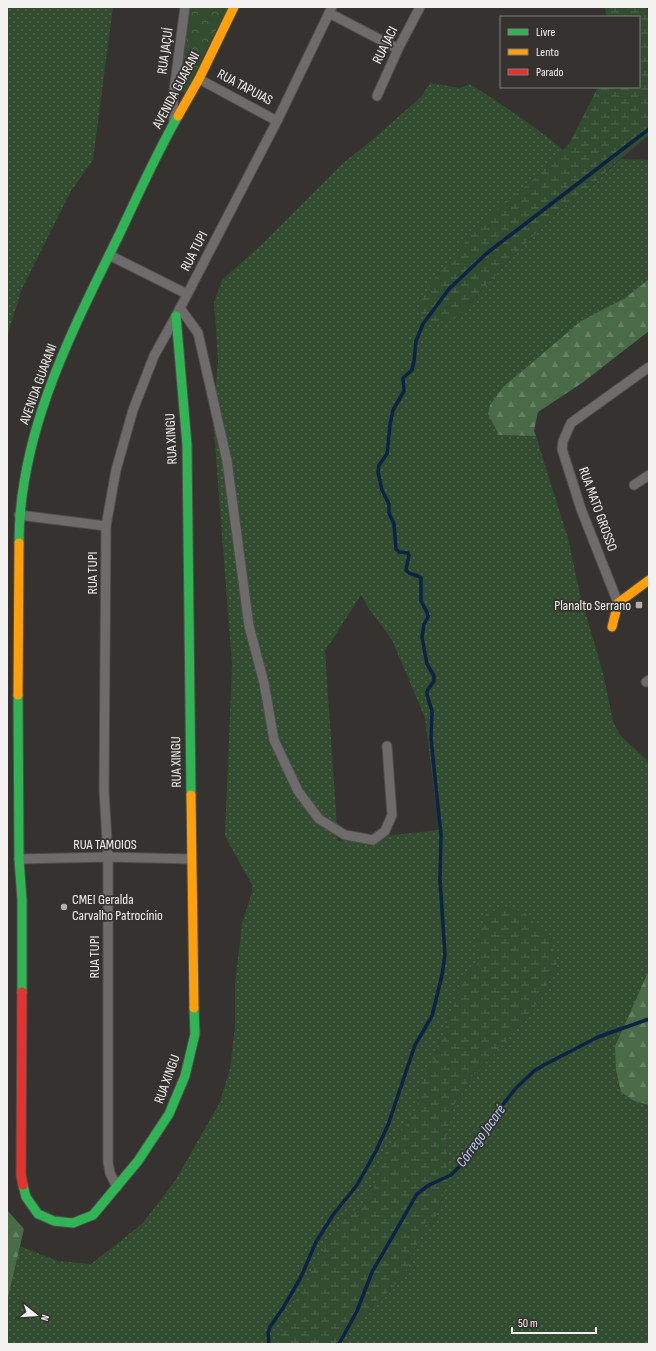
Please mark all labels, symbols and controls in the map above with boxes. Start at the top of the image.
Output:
legend [500,16,640,88]
street label: RUA JACI [369,23,401,67]
text: Livre [536,25,556,40]
street label: RUA JAÇUÍ [153,27,177,75]
text: Lento [536,45,559,60]
street label: AVENIDA GUARANI [148,49,203,132]
street label: RUA TAPUIAS [214,65,276,109]
text: Parado [536,65,563,80]
street label: RUA TUPI [177,228,211,274]
street label: AVENIDA GUARANI [15,341,60,428]
street label: RUA XINGU [161,413,181,465]
street label: RUA MATO GROSSO [575,464,621,554]
street label: RUA TUPI [84,552,101,594]
place label: Planalto Serrano [554,597,631,614]
marker: Planalto Serrano [634,600,644,610]
street label: RUA XINGU [167,736,185,788]
street label: RUA TAMOIOS [73,836,137,853]
place label: CMEI Geralda Carvalho Patrocínio [72,891,163,924]
marker: CMEI Geralda Carvalho Patrocínio [59,902,69,912]
street label: RUA TUPI [86,936,103,978]
street label: RUA XINGU [150,1052,184,1106]
water label: Córrego Jacaré [452,1101,510,1171]
north arrow [16,1295,56,1335]
scale bar [512,1309,596,1335]
text: N [38,1313,52,1323]
text: 50 m [518,1316,538,1331]

